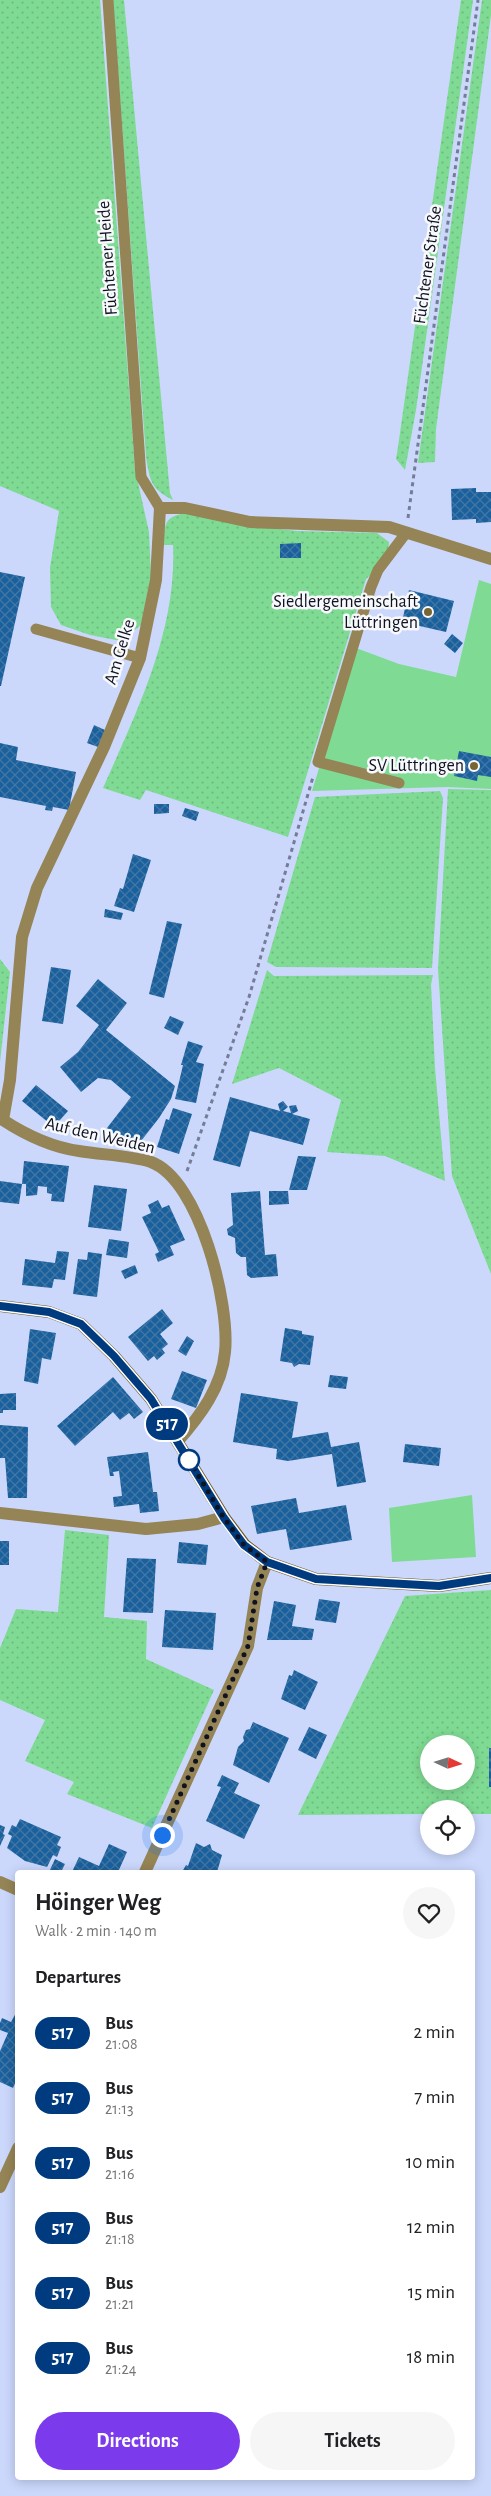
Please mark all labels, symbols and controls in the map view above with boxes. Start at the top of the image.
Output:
street label: Füchtener Heide [95,200,121,316]
street label: Füchtener Straße [411,205,445,325]
place label: Siedlergemeinschaft Lüttringen [273,593,418,632]
marker: Siedlergemeinschaft Lüttringen [422,606,434,618]
street label: Am Gelke [102,617,138,687]
place label: SV Lüttringen [368,757,464,775]
marker: SV Lüttringen [468,760,480,772]
street label: Auf den Weiden [43,1115,157,1157]
line badge: 517 [138,1408,196,1440]
text: 517 [156,1415,178,1433]
unlabelled marker [178,1449,200,1471]
north arrow [420,1735,475,1790]
map controls [420,1735,475,1855]
button: locate [420,1800,475,1855]
your location [150,1823,175,1848]
button: heart [403,1887,455,1939]
text: Höinger Weg [35,1891,161,1915]
text: Walk · 2 min · 140 m [35,1923,157,1939]
text: Departures [35,1968,121,1987]
text: Bus [105,2014,133,2033]
text: 2 min [414,2023,455,2042]
text: 517 [51,2024,74,2042]
text: 21:08 [105,2036,137,2052]
text: Bus [105,2079,133,2098]
text: 7 min [414,2088,455,2107]
text: 517 [51,2089,74,2107]
text: 21:13 [105,2101,134,2117]
text: Bus [105,2144,133,2163]
text: 10 min [406,2153,455,2172]
text: 517 [51,2154,74,2172]
text: 21:16 [105,2166,134,2182]
text: Bus [105,2209,133,2228]
text: 12 min [407,2218,455,2237]
text: 517 [51,2219,74,2237]
text: 21:18 [105,2231,135,2247]
text: Bus [105,2274,133,2293]
text: 15 min [408,2283,455,2302]
text: 517 [51,2284,74,2302]
text: 21:21 [105,2296,134,2312]
text: Bus [105,2339,133,2358]
text: 18 min [407,2348,455,2367]
text: 517 [51,2349,74,2367]
text: 21:24 [105,2361,136,2377]
button: Directions [35,2412,240,2470]
button: Tickets [250,2412,455,2470]

